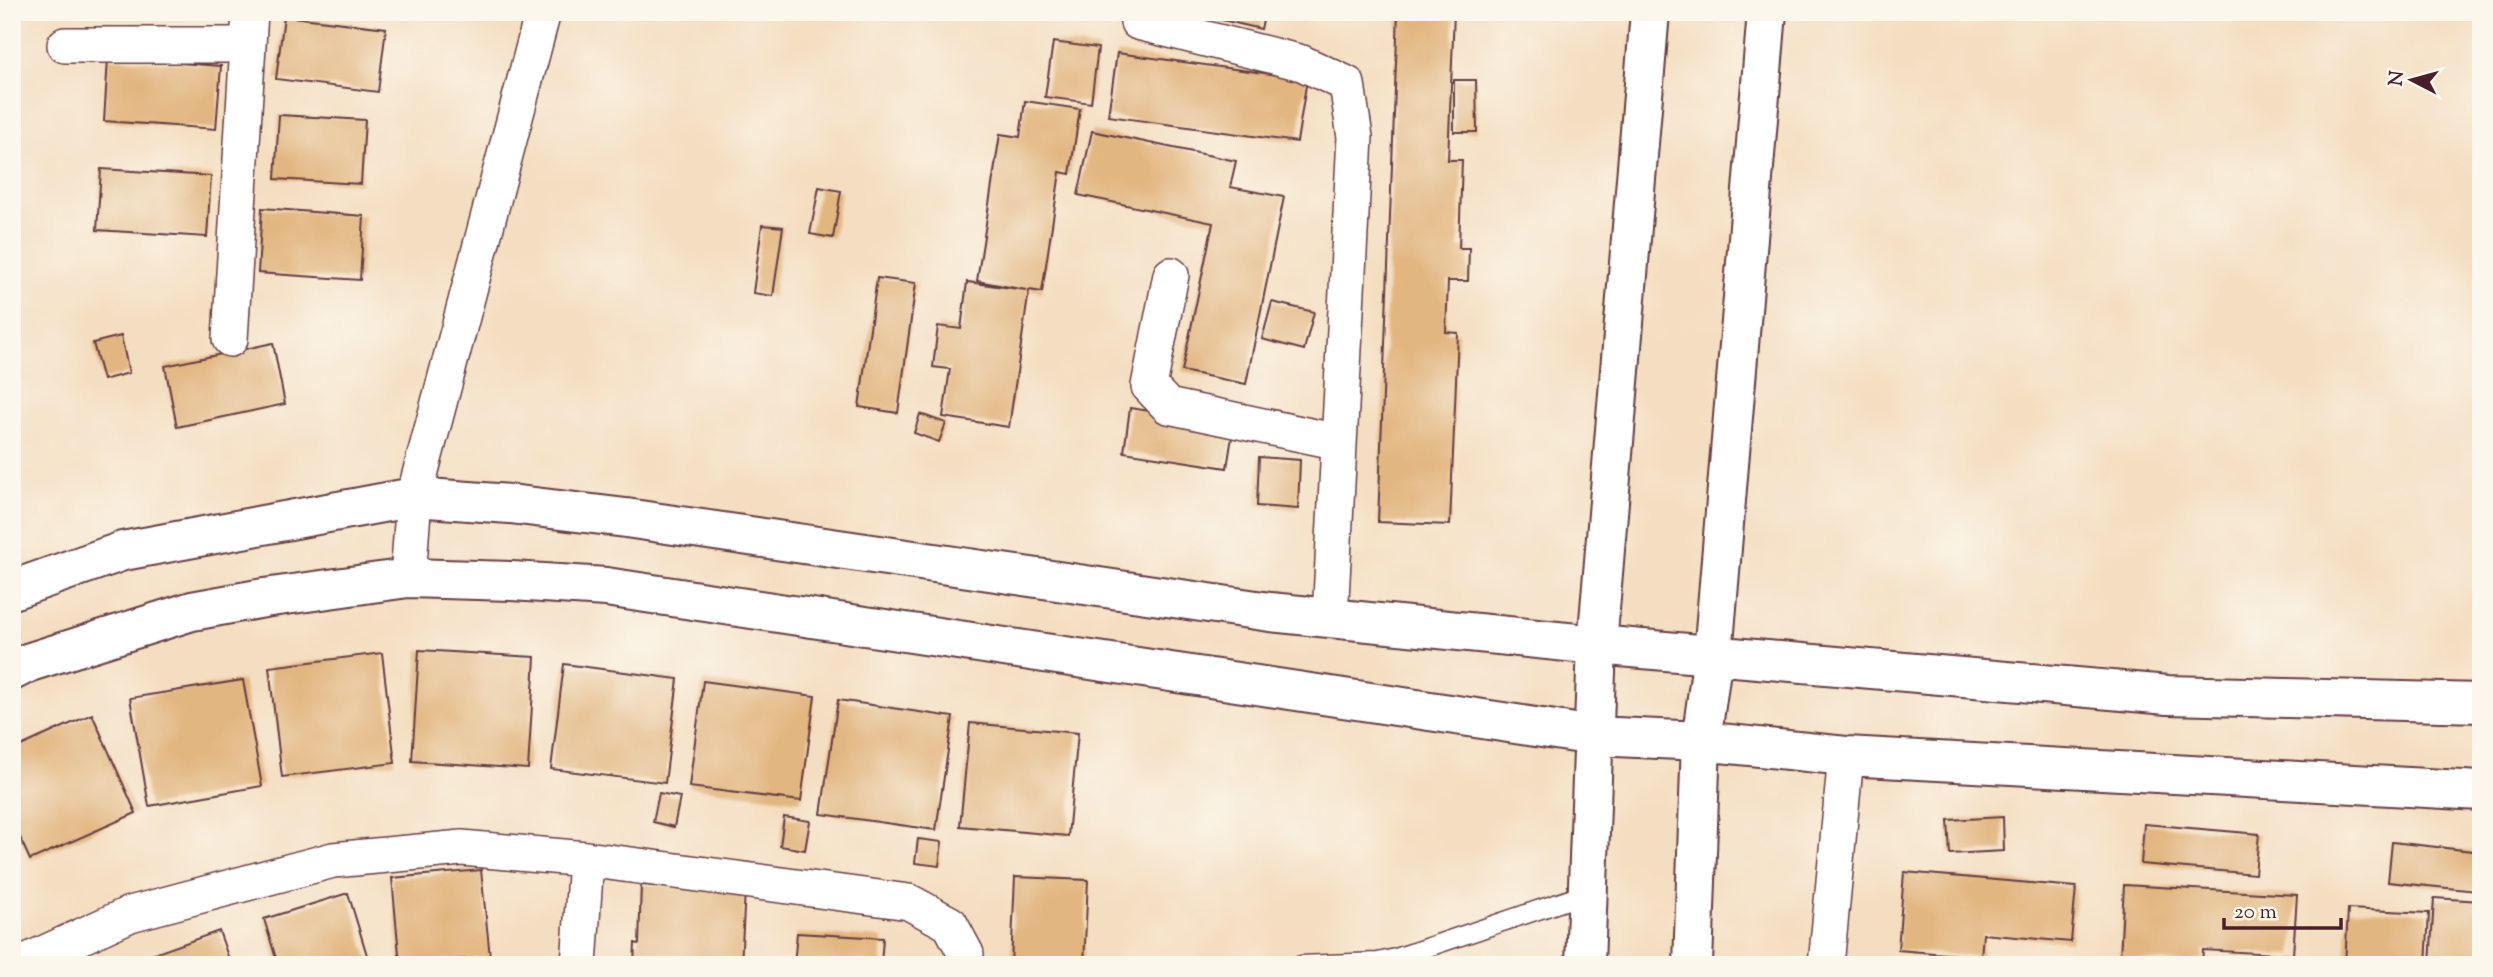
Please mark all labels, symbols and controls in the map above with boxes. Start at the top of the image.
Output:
north arrow [2378,46,2448,116]
text: N [2383,70,2412,87]
scale bar [2224,886,2341,930]
text: 20 m [2234,898,2277,928]

